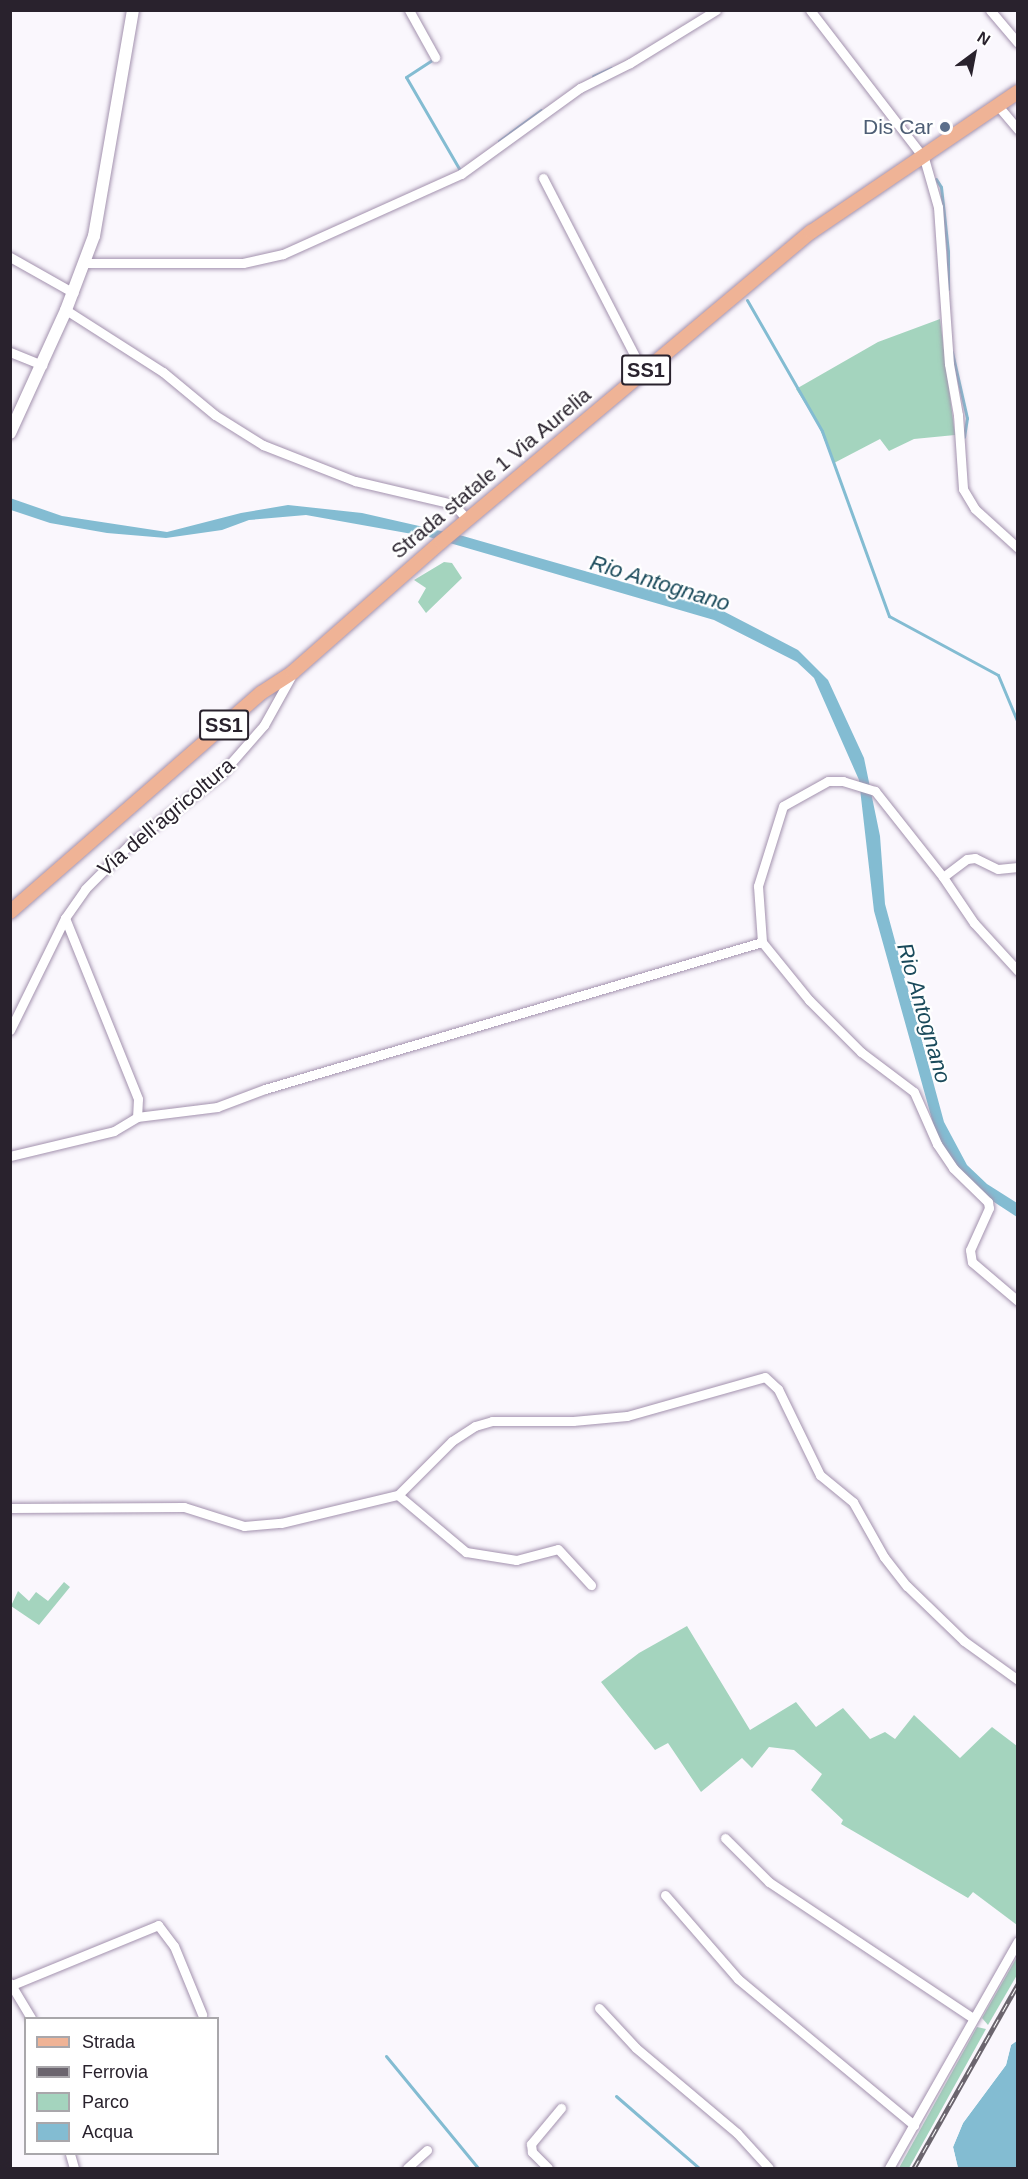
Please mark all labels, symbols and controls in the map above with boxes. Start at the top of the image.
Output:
north arrow [944,24,1004,84]
text: N [974,28,993,49]
place label: Dis Car [863,114,933,140]
marker: Dis Car [938,120,952,134]
road number: SS1 [620,353,672,387]
street label: Strada statale 1 Via Aurelia [386,382,596,564]
water label: Rio Antognano [587,549,733,617]
road number: SS1 [198,708,250,742]
street label: Via dell'agricoltura [93,753,239,881]
water label: Rio Antognano [891,939,957,1087]
legend [24,2017,219,2155]
text: Strada [82,2032,135,2052]
text: Ferrovia [82,2062,148,2082]
text: Parco [82,2092,129,2112]
text: Acqua [82,2122,133,2142]

